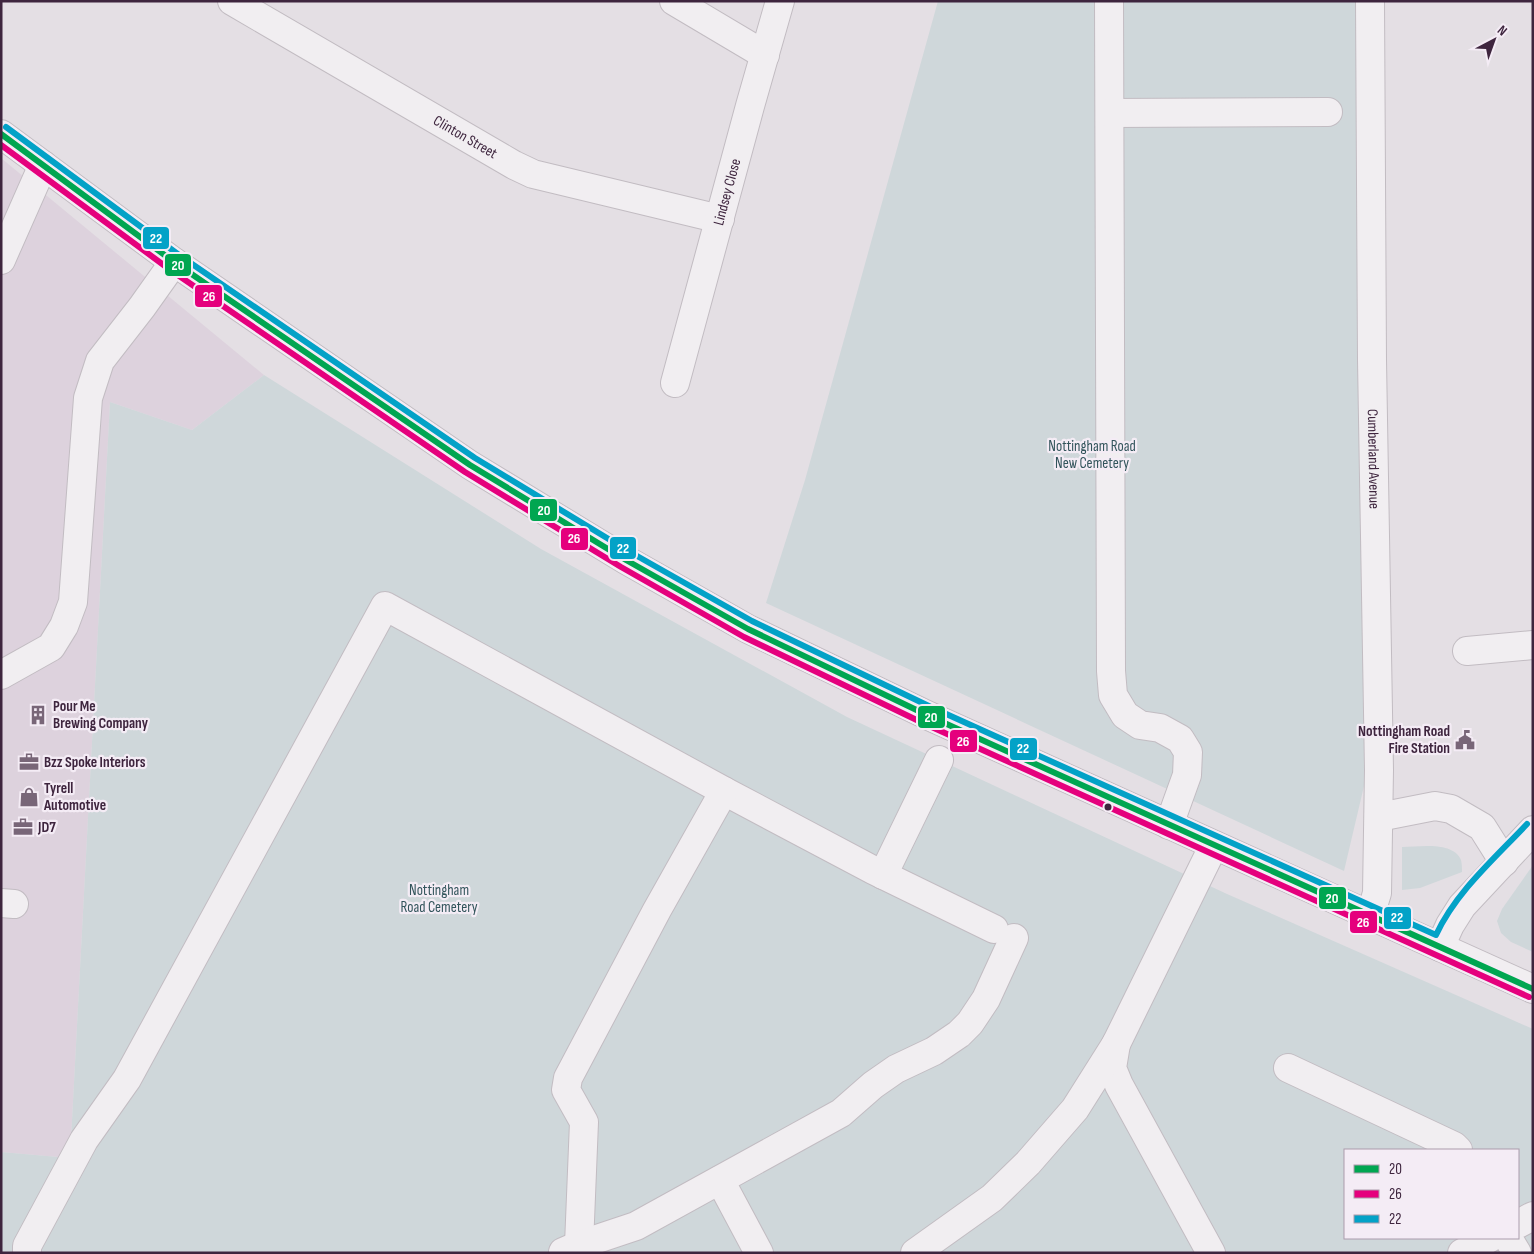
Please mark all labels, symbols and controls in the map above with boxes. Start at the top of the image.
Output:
north arrow [1469,15,1519,65]
text: N [1494,22,1511,39]
street label: Clinton Street [430,111,501,163]
street label: Lindsey Close [709,157,745,227]
line badge: 22 [142,226,170,250]
text: 22 [150,230,162,247]
line badge: 20 [164,253,192,277]
text: 20 [172,257,185,274]
line badge: 26 [194,284,223,308]
text: 26 [203,288,216,305]
street label: Cumberland Avenue [1363,409,1384,509]
park label: Nottingham Road New Cemetery [1048,437,1136,473]
line badge: 20 [529,498,558,522]
text: 20 [538,502,551,519]
line badge: 26 [560,527,589,551]
text: 26 [568,530,581,547]
line badge: 22 [609,536,637,560]
text: 22 [617,540,629,557]
place label: Pour Me Brewing Company [53,697,149,733]
building icon: Pour Me Brewing Company [27,704,49,726]
line badge: 20 [917,705,946,729]
text: 20 [925,709,938,726]
place label: Nottingham Road Fire Station [1358,722,1450,758]
line badge: 26 [949,729,978,753]
public building icon: Nottingham Road Fire Station [1454,729,1476,751]
text: 26 [957,733,970,750]
line badge: 22 [1009,737,1038,761]
text: 22 [1017,740,1029,757]
office icon: Bzz Spoke Interiors [18,751,40,773]
place label: Bzz Spoke Interiors [44,753,146,772]
place label: Tyrell Automotive [43,779,106,815]
shop icon: Tyrell Automotive [18,786,40,808]
unlabelled marker [1103,802,1113,812]
office icon: JD7 [12,816,34,838]
place label: JD7 [37,818,56,837]
park label: Nottingham Road Cemetery [401,881,478,917]
line badge: 20 [1318,886,1347,910]
text: 20 [1326,890,1339,907]
line badge: 22 [1383,906,1412,930]
text: 22 [1391,909,1403,926]
line badge: 26 [1349,910,1378,934]
text: 26 [1357,914,1370,931]
legend [1344,1149,1519,1239]
text: 20 [1389,1160,1402,1179]
text: 26 [1389,1185,1402,1204]
text: 22 [1389,1210,1401,1229]

